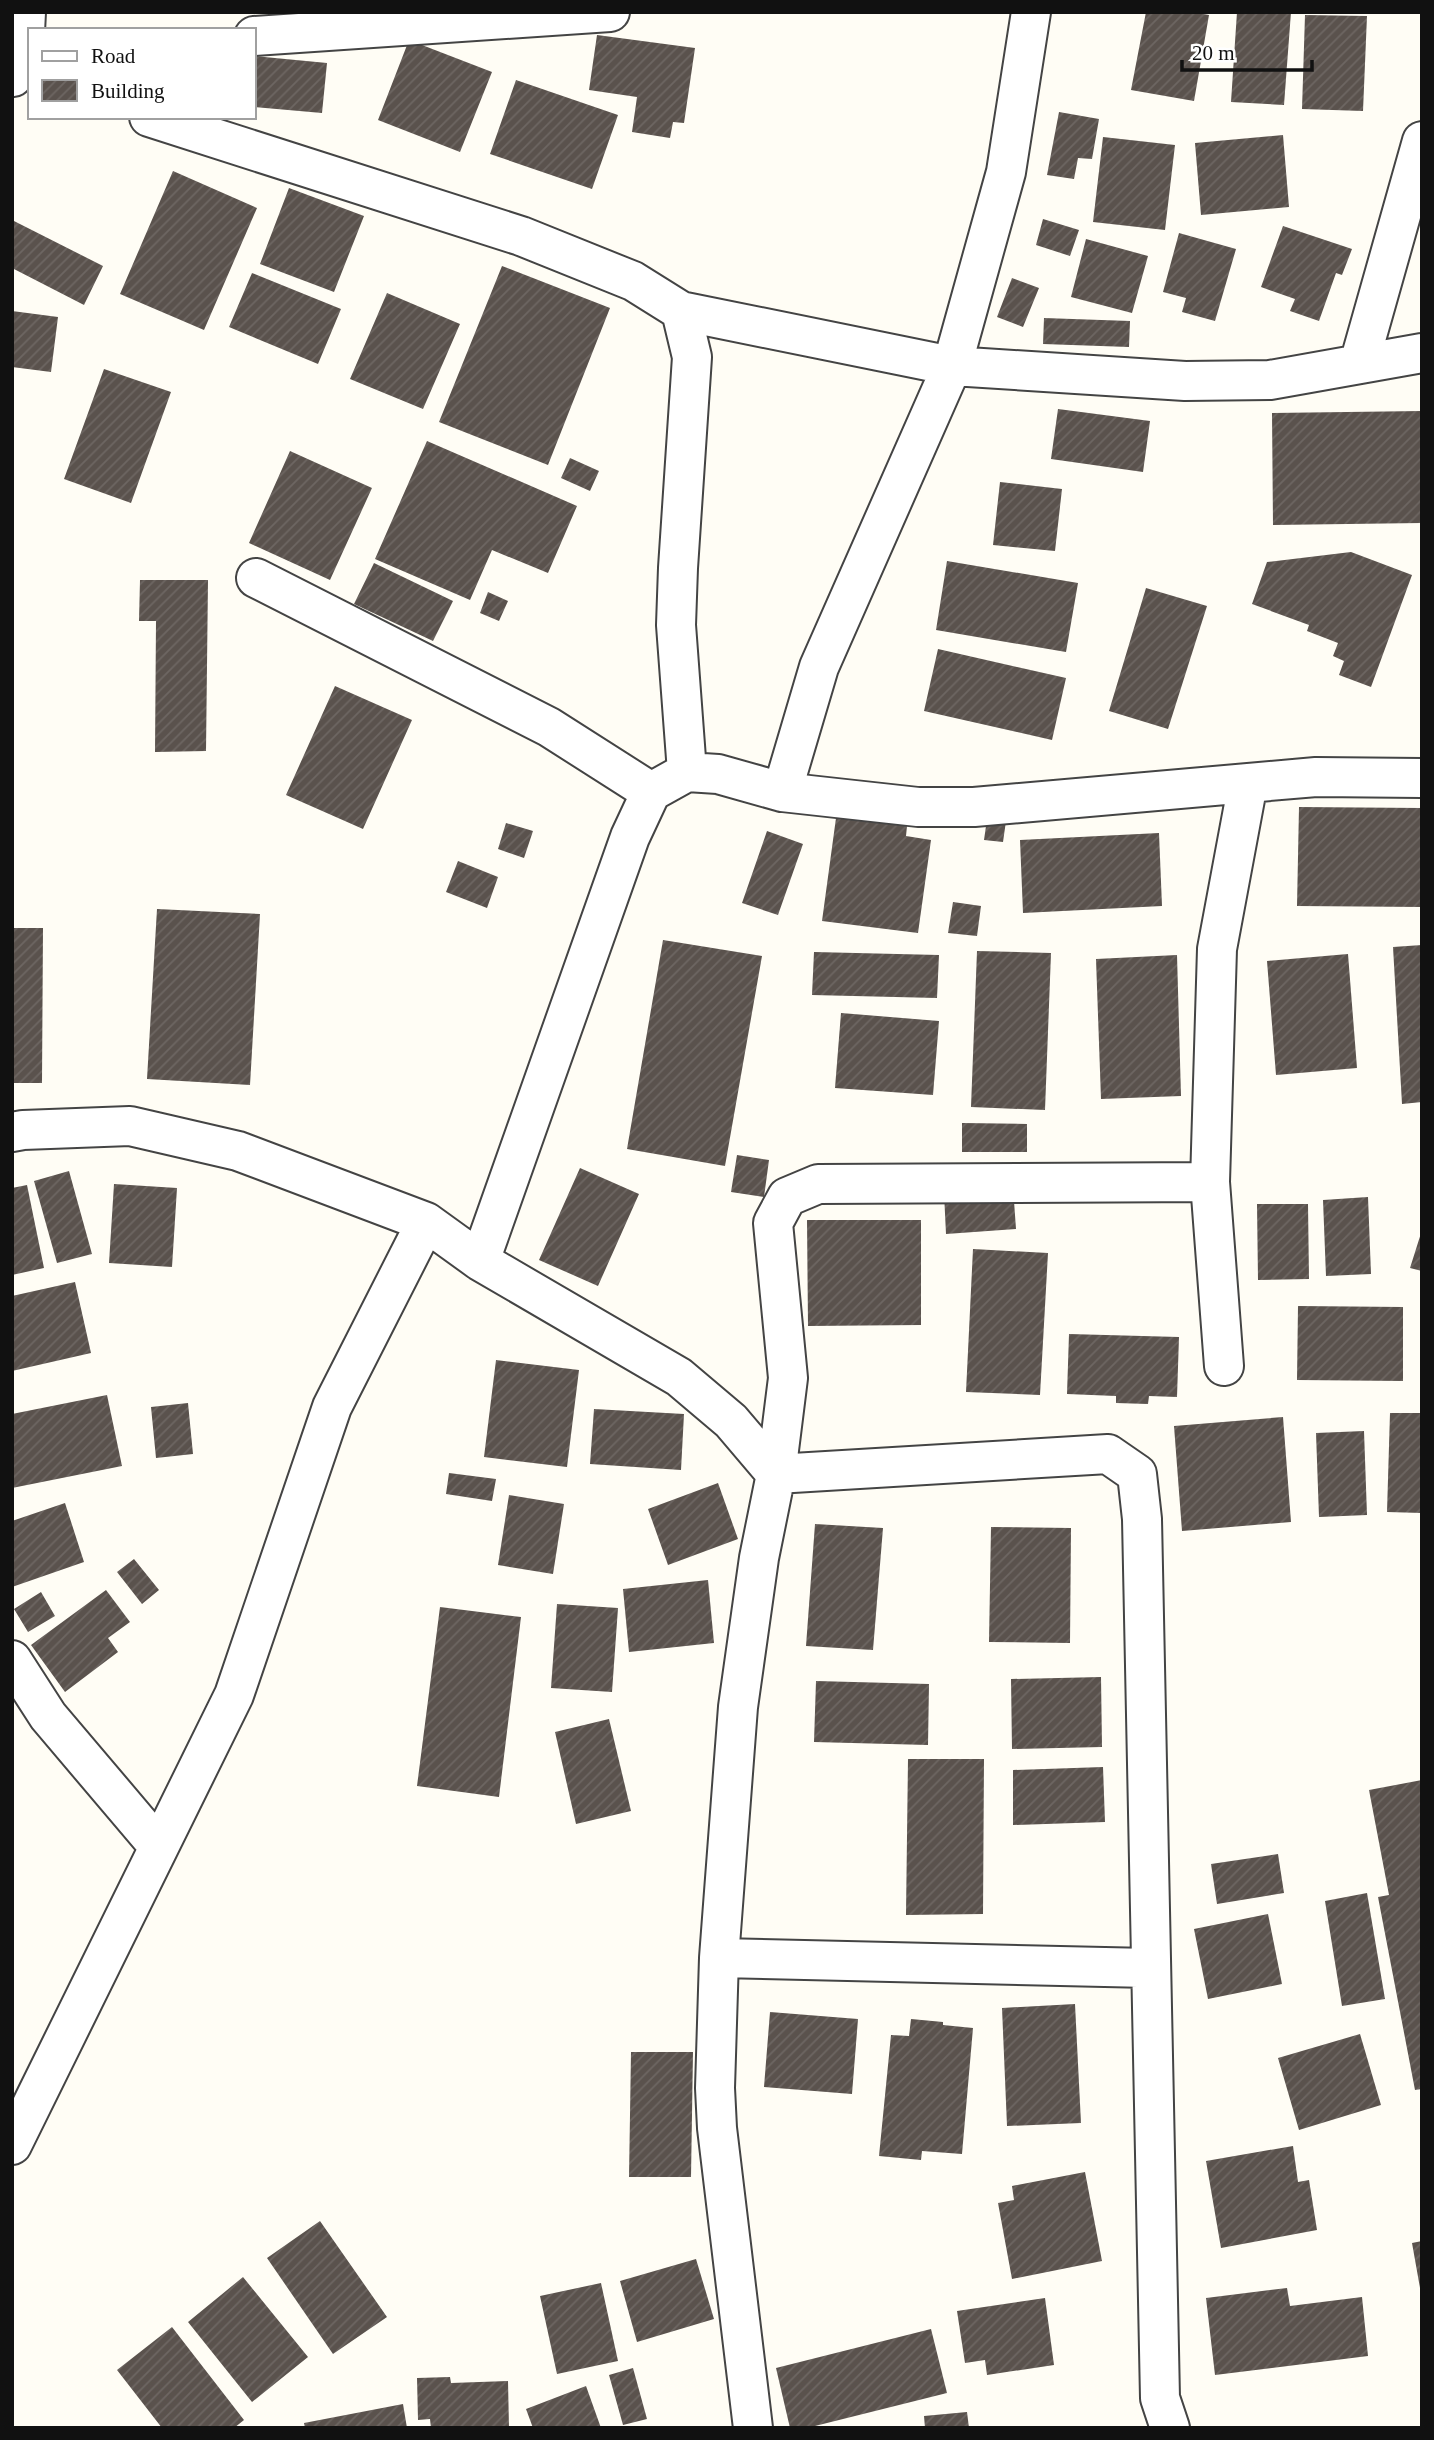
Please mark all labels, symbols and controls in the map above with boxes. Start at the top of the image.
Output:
legend [28,28,256,119]
scale bar [1182,28,1312,72]
text: 20 m [1192,41,1235,65]
text: Road [91,44,136,68]
text: Building [91,79,165,103]

